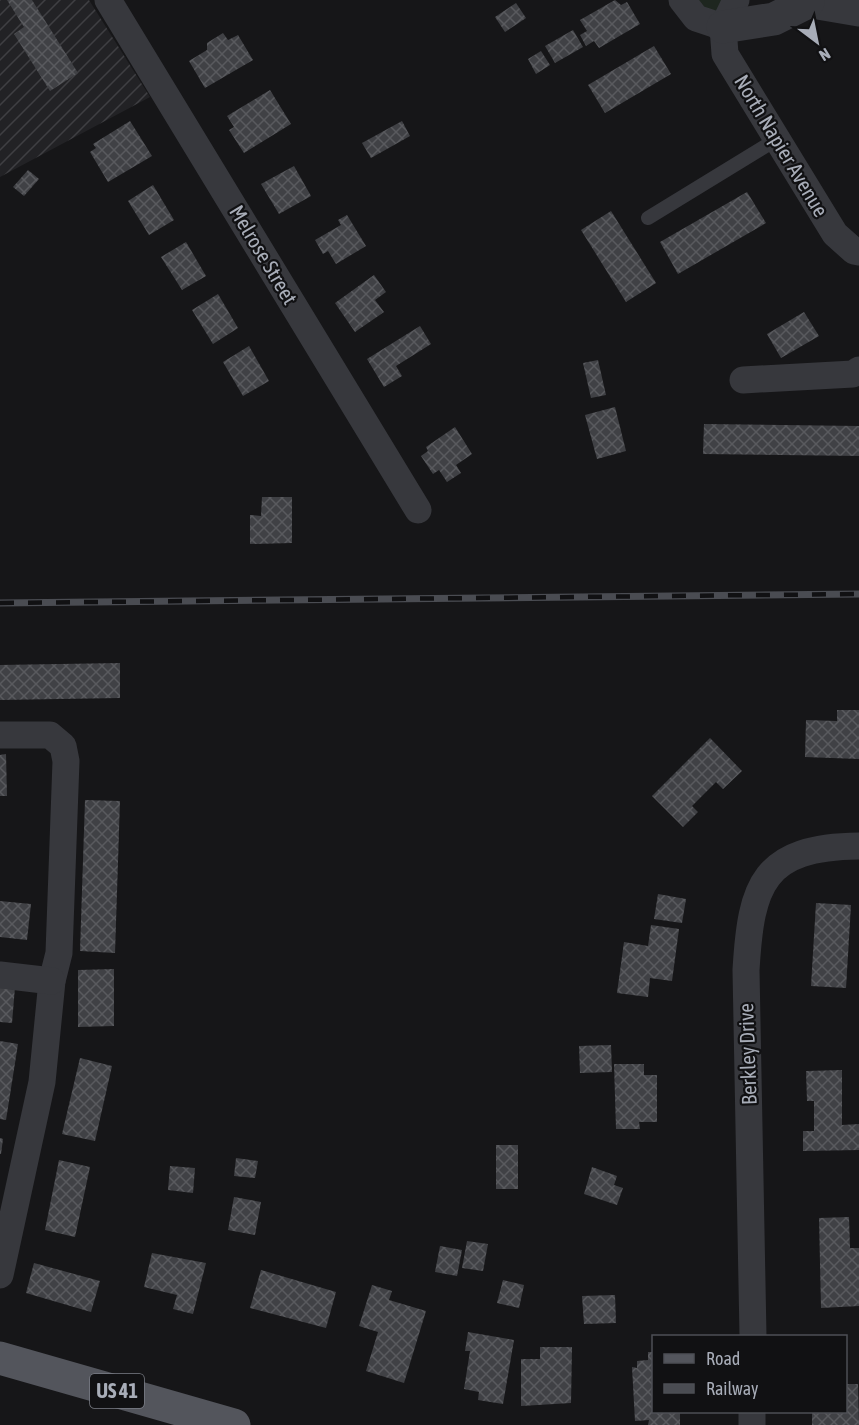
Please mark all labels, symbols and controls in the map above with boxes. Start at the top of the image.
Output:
north arrow [787,12,847,72]
text: N [816,45,834,65]
street label: North Napier Avenue [730,70,834,221]
street label: Melrose Street [225,201,303,308]
street label: Berkley Drive [733,1003,761,1105]
legend [652,1335,847,1413]
text: Road [706,1348,740,1369]
road number: US 41 [90,1374,144,1408]
text: Railway [706,1378,758,1399]

